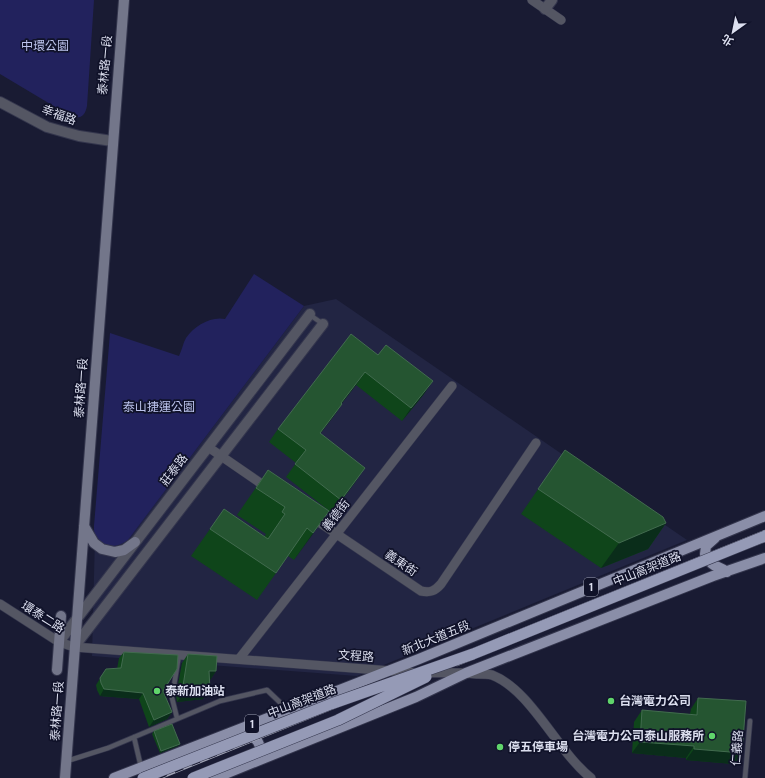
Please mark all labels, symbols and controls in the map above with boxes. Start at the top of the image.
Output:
north arrow [713,12,753,52]
text: 北 [719,32,736,49]
street label: 泰林路一段 [94,34,116,96]
park label: 中環公園 [21,38,69,54]
street label: 幸福路 [39,101,79,129]
street label: 泰林路一段 [71,358,91,418]
park label: 泰山捷運公園 [123,399,195,415]
street label: 莊泰路 [157,451,191,489]
street label: 義德街 [319,496,353,534]
street label: 義東街 [382,546,420,580]
street label: 中山高架道路 [611,548,683,590]
road number: 1 [584,578,598,596]
street label: 環泰二路 [18,597,68,637]
street label: 新北大道五段 [400,617,472,659]
street label: 文程路 [337,647,375,665]
street label: 泰林路一段 [47,681,67,741]
street label: 中山高架道路 [266,681,338,721]
place label: 泰新加油站 [165,683,225,699]
marker: 泰新加油站 [152,686,162,696]
place label: 台灣電力公司 [619,693,691,709]
marker: 台灣電力公司 [606,696,616,706]
road number: 1 [245,715,259,733]
place label: 台灣電力公司泰山服務所 [572,728,704,744]
street label: 仁義路 [727,729,747,767]
marker: 台灣電力公司泰山服務所 [707,731,717,741]
place label: 停五停車場 [508,739,568,755]
marker: 停五停車場 [495,742,505,752]

